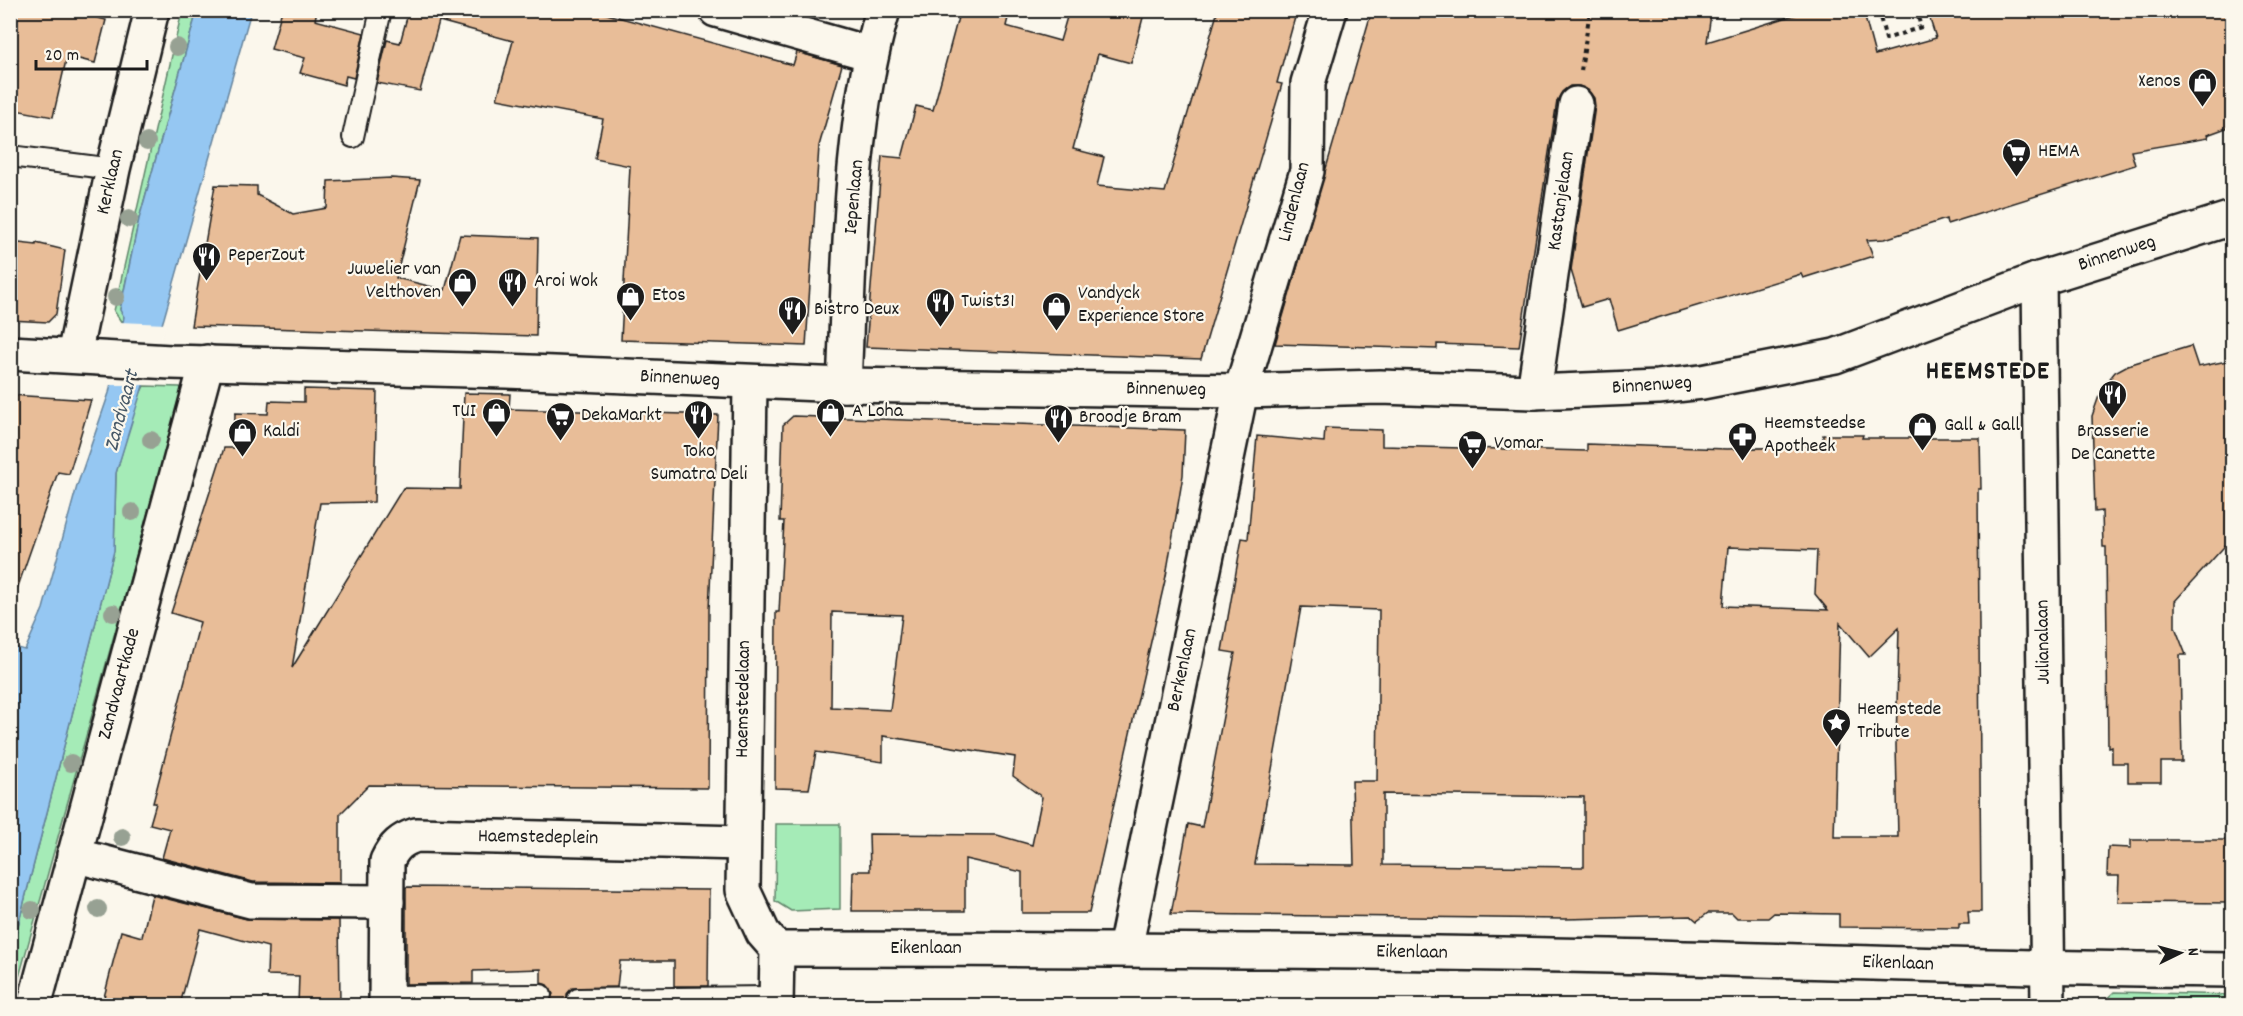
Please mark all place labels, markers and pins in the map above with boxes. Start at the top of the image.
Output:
shop icon: Xenos [2186,66,2218,108]
place label: Xenos [2139,68,2181,96]
supermarket icon: HEMA [2001,136,2033,178]
place label: HEMA [2038,138,2080,166]
restaurant icon: PeperZout [191,240,223,282]
place label: PeperZout [228,242,305,270]
place label: Juwelier van Velthoven [347,256,441,307]
shop icon: Juwelier van Velthoven [446,266,478,308]
restaurant icon: Aroi Wok [497,266,529,308]
place label: Aroi Wok [534,268,598,296]
shop icon: Etos [615,280,647,322]
place label: Vandyck Experience Store [1078,280,1205,331]
place label: Etos [652,282,686,310]
restaurant icon: Twist31 [924,286,956,328]
place label: Twist31 [961,288,1015,316]
shop icon: Vandyck Experience Store [1041,290,1073,332]
restaurant icon: Bistro Deux [777,294,809,336]
place label: Bistro Deux [814,296,900,324]
restaurant icon: Brasserie De Canette [2097,378,2129,420]
shop icon: TUI [481,396,513,438]
shop icon: A Loha [815,396,847,438]
place label: TUI [452,398,476,426]
restaurant icon: Toko Sumatra Deli [683,398,715,440]
place label: A Loha [852,398,904,426]
supermarket icon: DekaMarkt [544,400,576,442]
place label: DekaMarkt [581,402,662,430]
restaurant icon: Broodje Bram [1042,402,1074,444]
place label: Broodje Bram [1079,404,1182,432]
place label: Heemsteedse Apotheek [1764,410,1866,461]
shop icon: Gall & Gall [1907,410,1939,452]
place label: Gall & Gall [1944,412,2020,440]
shop icon: Kaldi [226,416,258,458]
place label: Kaldi [263,418,300,446]
place label: Brasserie De Canette [2071,418,2155,469]
pharmacy icon: Heemsteedse Apotheek [1727,420,1759,462]
supermarket icon: Vomar [1457,428,1489,470]
place label: Vomar [1494,430,1544,458]
place label: Toko Sumatra Deli [651,438,748,489]
place label: Heemstede Tribute [1857,696,1942,747]
place icon: Heemstede Tribute [1820,706,1852,748]

